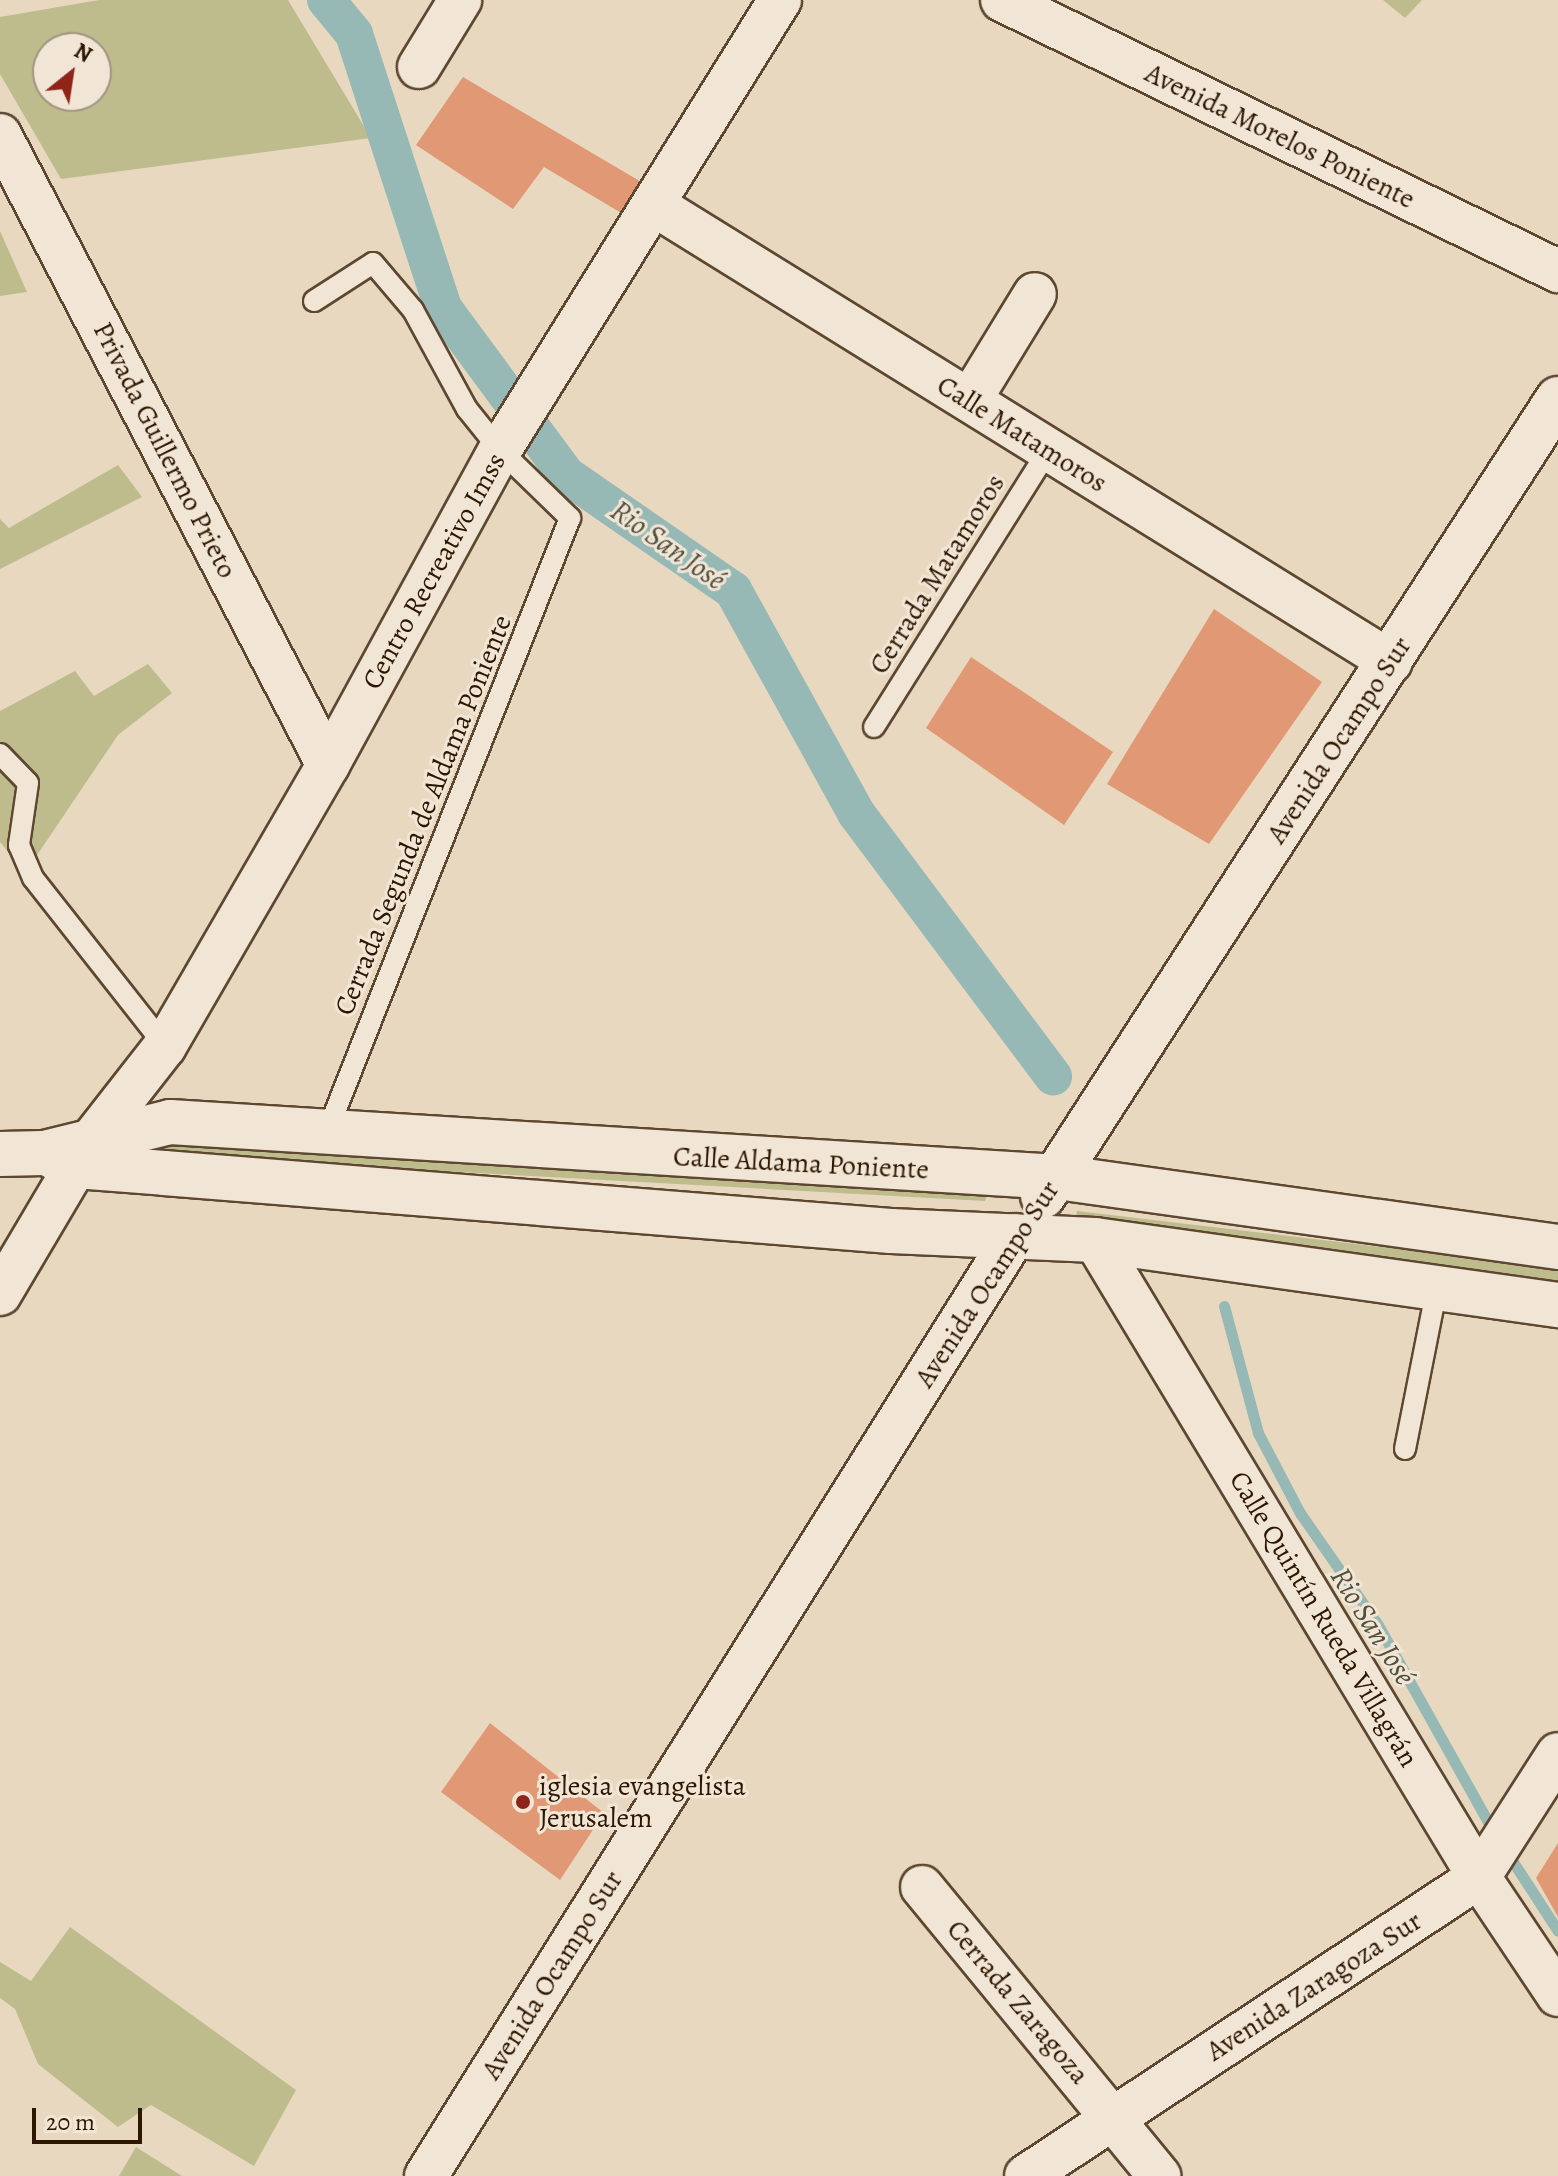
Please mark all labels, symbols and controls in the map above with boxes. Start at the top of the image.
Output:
north arrow [32,32,112,112]
text: N [69,36,97,70]
street label: Avenida Morelos Poniente [1140,56,1420,216]
street label: Privada Guillermo Prieto [86,316,244,584]
street label: Calle Matamoros [931,368,1113,500]
street label: Centro Recreativo Imss [355,447,513,695]
street label: Cerrada Matamoros [862,468,1012,680]
water label: Rio San José [604,492,732,598]
street label: Cerrada Segunda de Aldama Poniente [327,610,519,1020]
street label: Avenida Ocampo Sur [1260,630,1418,850]
street label: Calle Aldama Poniente [672,1140,930,1186]
street label: Avenida Ocampo Sur [908,1174,1066,1394]
street label: Calle Quintín Rueda Villagrán [1222,1465,1426,1773]
water label: Rio San José [1323,1560,1423,1692]
place label: iglesia evangelista Jerusalem [539,1769,746,1835]
marker: iglesia evangelista Jerusalem [514,1793,532,1811]
street label: Avenida Ocampo Sur [474,1865,630,2085]
street label: Avenida Zaragoza Sur [1200,1904,1428,2068]
street label: Cerrada Zaragoza [940,1913,1096,2091]
scale bar [36,2092,146,2142]
text: 20 m [46,2106,95,2138]

